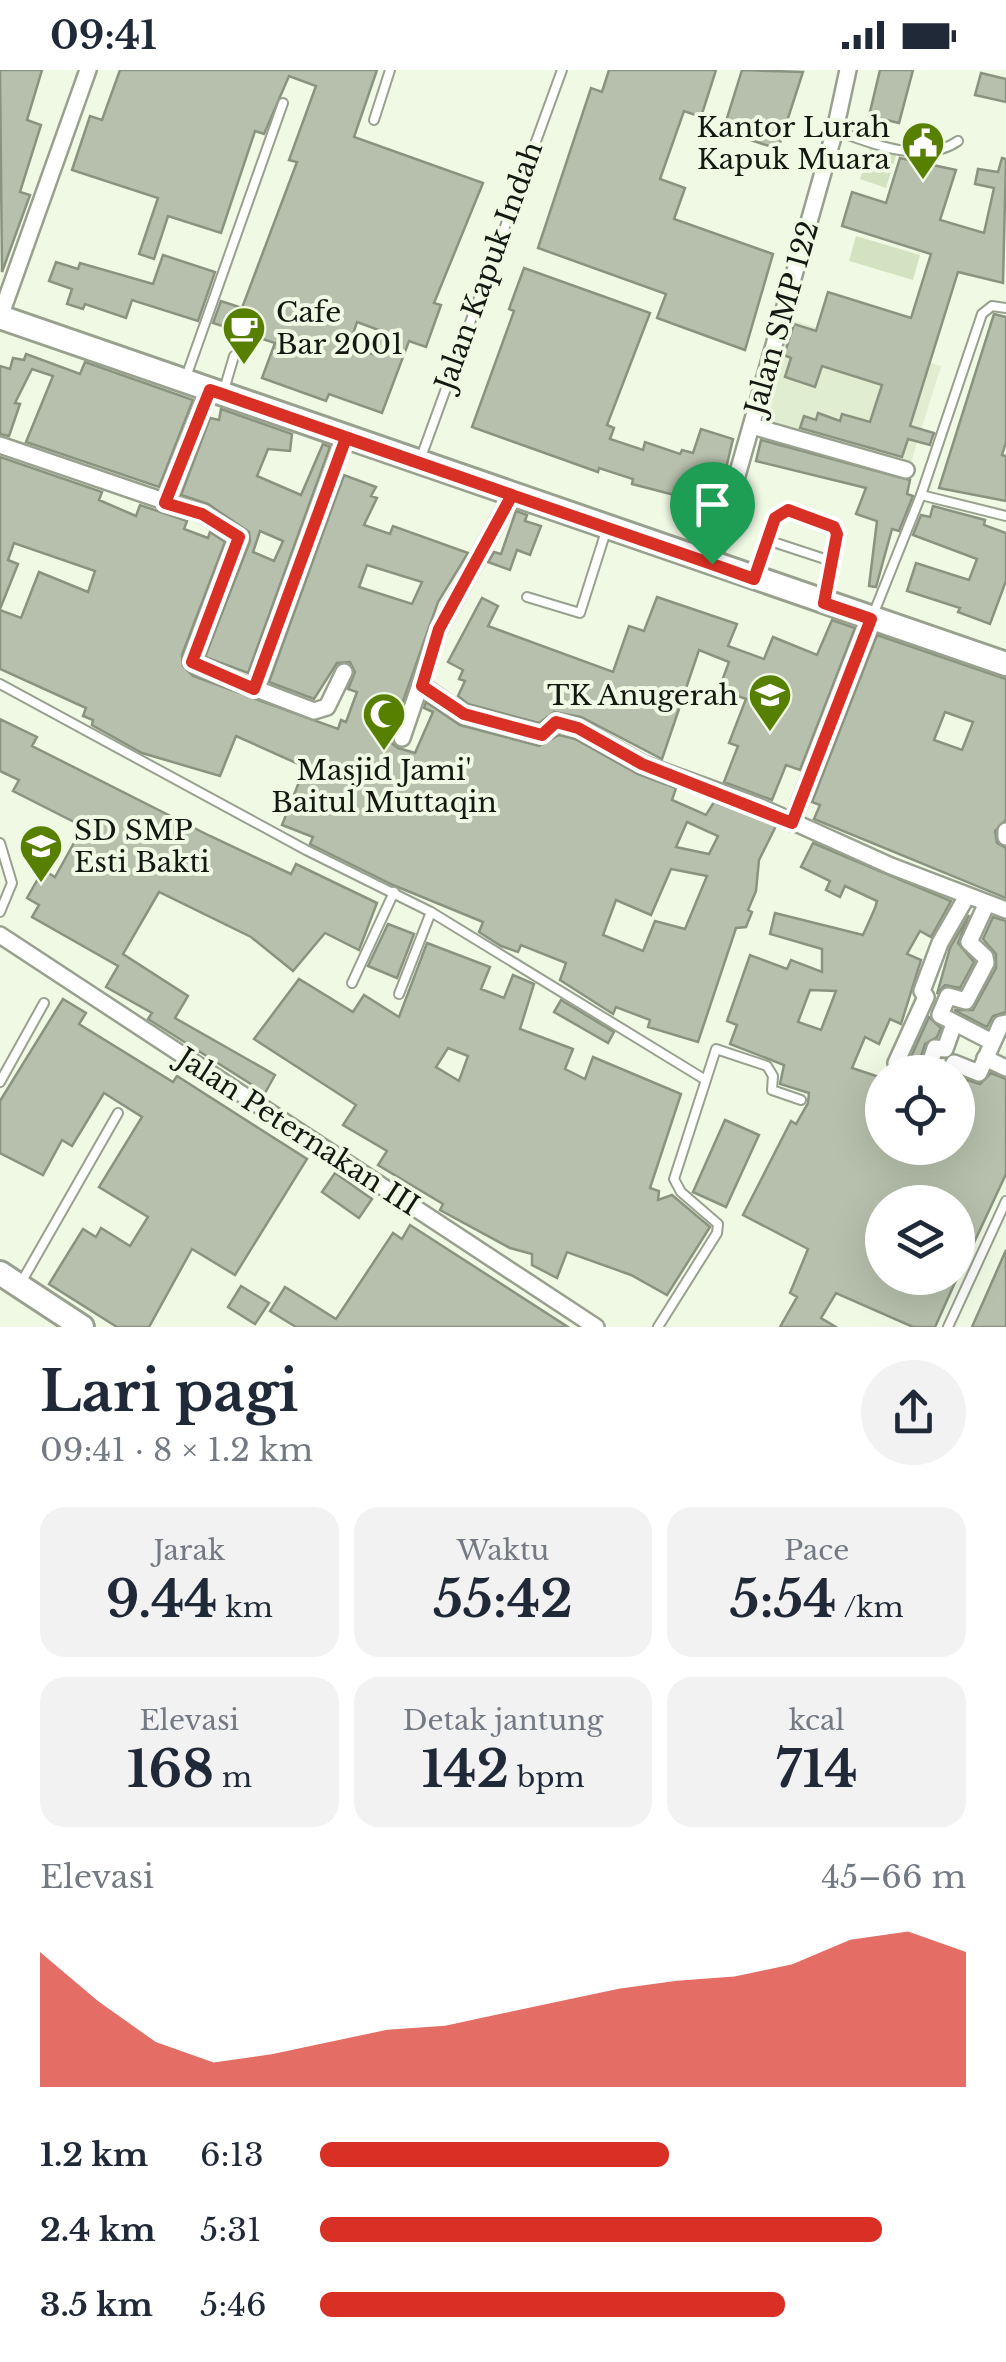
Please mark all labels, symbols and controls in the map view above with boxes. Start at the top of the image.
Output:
text: 09:41 [50,12,157,59]
place label: Kantor Lurah Kapuk Muara [697,110,890,177]
public building icon: Kantor Lurah Kapuk Muara [900,120,946,181]
street label: Jalan Kapuk Indah [426,137,550,399]
street label: Jalan SMP 122 [737,217,826,423]
place label: Cafe Bar 2001 [276,295,403,362]
cafe icon: Cafe Bar 2001 [221,305,267,366]
pin [670,462,755,565]
icon: arrive [685,477,740,532]
school or university icon: TK Anugerah [747,672,793,733]
place label: TK Anugerah [547,678,738,713]
mosque icon: Masjid Jami' Baitul Muttaqin [361,691,407,752]
place label: Masjid Jami' Baitul Muttaqin [271,753,497,820]
place label: SD SMP Esti Bakti [74,813,210,880]
school or university icon: SD SMP Esti Bakti [18,823,64,884]
street label: Jalan Peternakan III [167,1038,426,1223]
map controls [865,1055,975,1295]
button: locate [865,1055,975,1165]
button: layers [865,1185,975,1295]
text: Lari pagi [40,1358,298,1426]
button: share [861,1360,966,1465]
text: 09:41 · 8 × 1.2 km [40,1430,313,1470]
text: Jarak [153,1533,225,1568]
text: Waktu [457,1533,549,1568]
text: Pace [784,1533,849,1568]
text: 9.44 [106,1568,218,1631]
text: 55:42 [433,1568,573,1631]
text: 5:54 [730,1568,837,1631]
text: km [218,1590,273,1625]
text: /km [837,1590,904,1625]
text: Elevasi [139,1703,239,1738]
text: Detak jantung [403,1703,603,1738]
text: kcal [789,1703,845,1738]
text: 168 [127,1738,214,1801]
text: 142 [422,1738,509,1801]
text: 714 [776,1738,858,1801]
text: m [214,1760,252,1795]
text: bpm [509,1760,584,1795]
text: Elevasi [40,1857,154,1897]
text: 45–66 m [821,1857,966,1897]
text: 1.2 km [40,2135,148,2175]
text: 6:13 [200,2135,264,2175]
text: 2.4 km [40,2210,156,2250]
text: 5:31 [200,2210,261,2250]
text: 3.5 km [40,2285,153,2325]
text: 5:46 [200,2285,267,2325]

